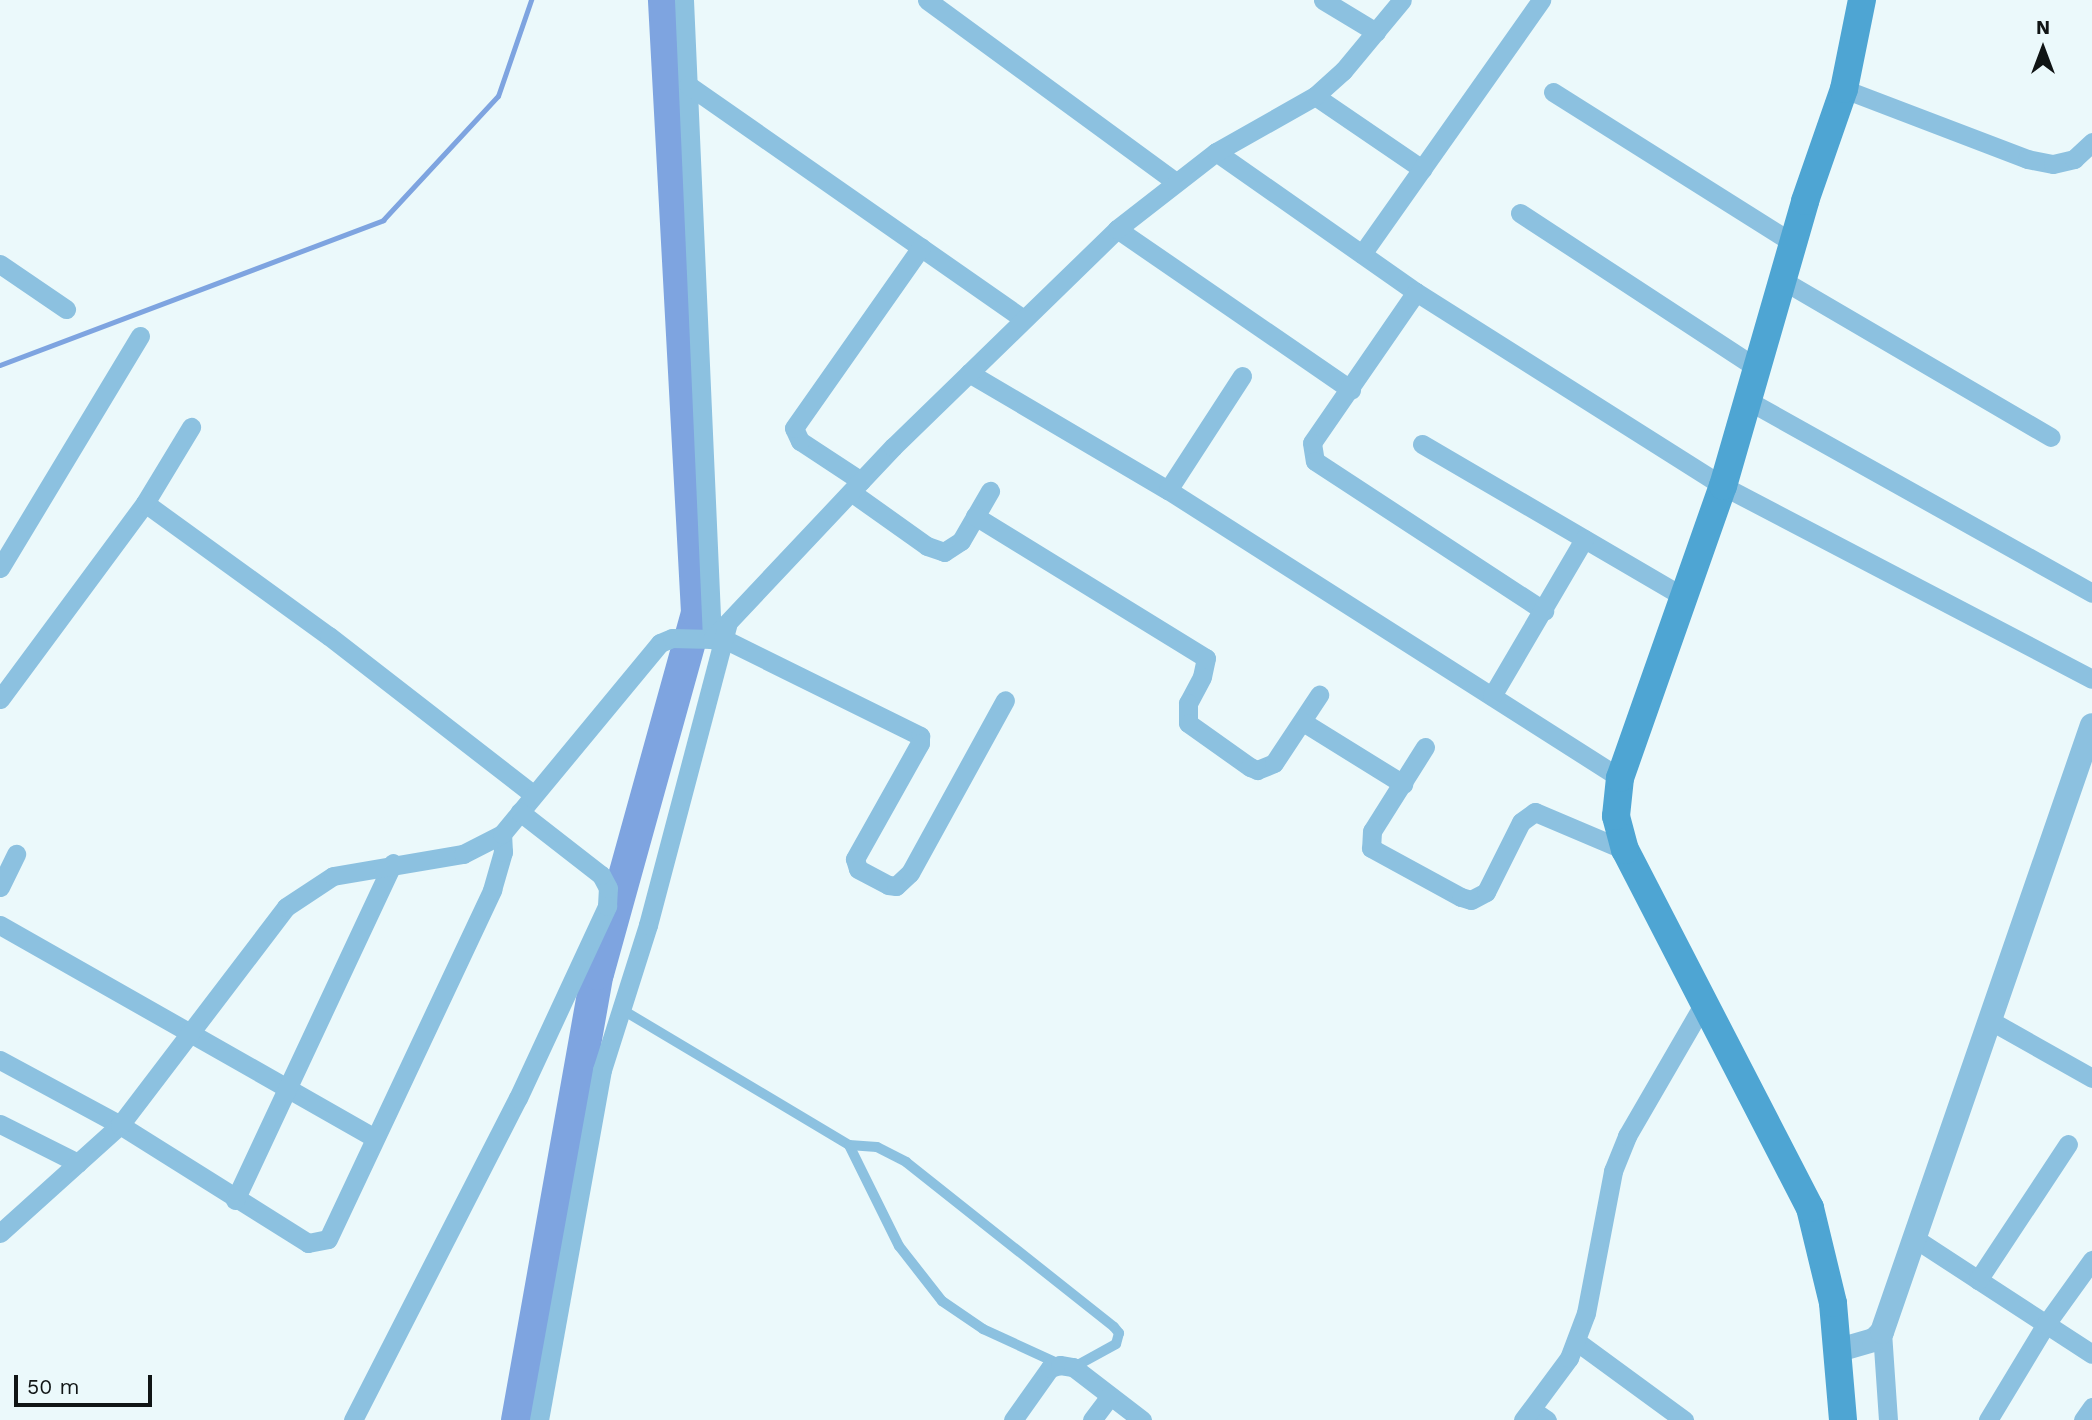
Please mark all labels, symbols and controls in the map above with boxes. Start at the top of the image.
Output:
north arrow [2008,14,2078,84]
text: N [2036,16,2050,39]
scale bar [18,1360,156,1404]
text: 50 m [27,1374,79,1399]

